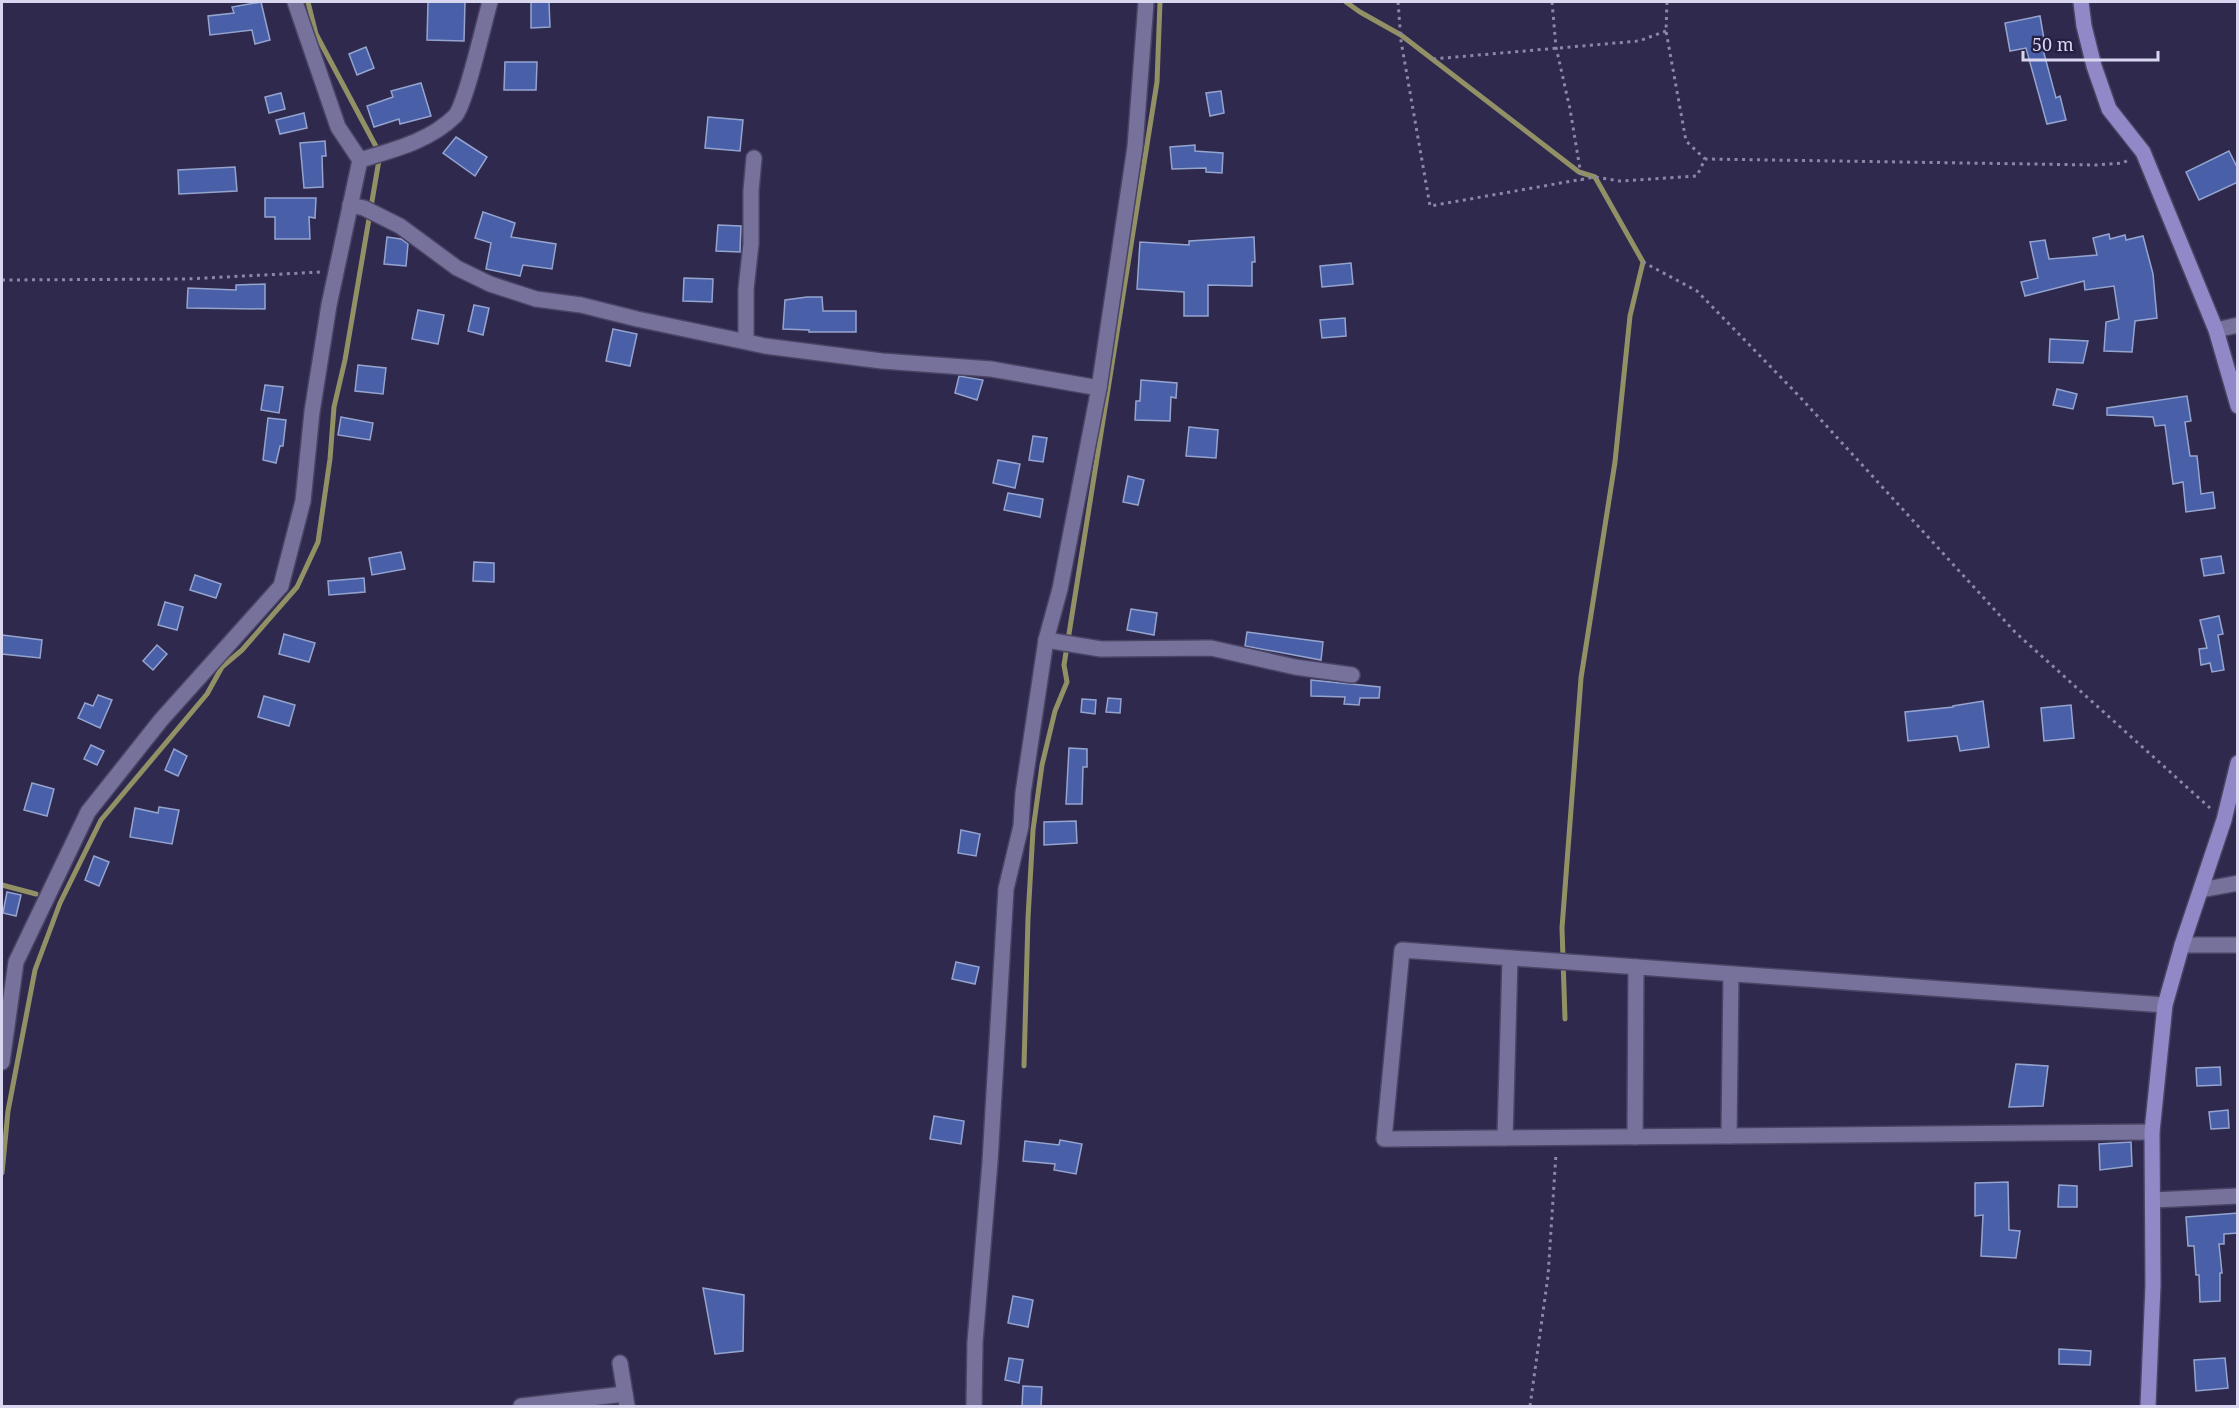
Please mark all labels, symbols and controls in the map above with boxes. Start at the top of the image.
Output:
scale bar [2023,24,2158,62]
text: 50 m [2032,32,2074,56]

